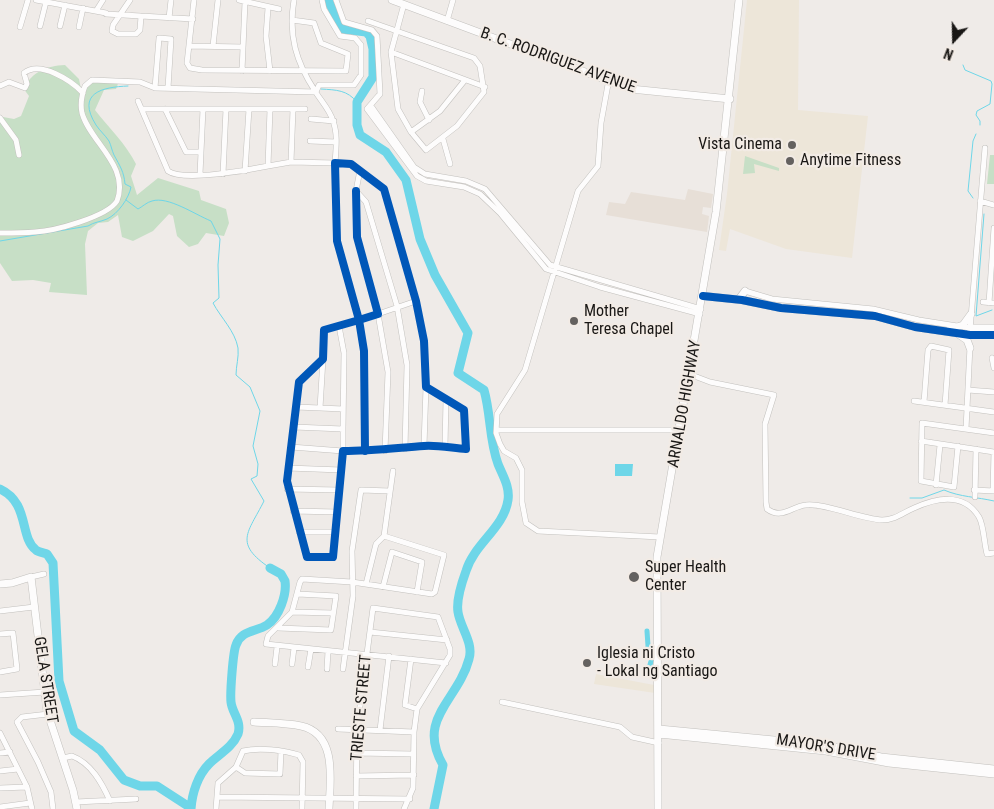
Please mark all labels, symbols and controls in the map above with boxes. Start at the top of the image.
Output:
north arrow [929,15,979,65]
street label: B. C. RODRIGUEZ AVENUE [478,24,638,98]
text: N [942,45,956,63]
place label: Vista Cinema [698,135,782,155]
marker: Vista Cinema [786,139,798,151]
place label: Anytime Fitness [800,151,901,171]
marker: Anytime Fitness [784,155,796,167]
place label: Mother Teresa Chapel [584,302,673,340]
marker: Mother Teresa Chapel [568,315,580,327]
street label: ARNALDO HIGHWAY [664,339,706,469]
place label: Super Health Center [645,558,726,596]
marker: Super Health Center [627,570,641,584]
street label: GELA STREET [29,635,61,725]
place label: Iglesia ni Cristo - Lokal ng Santiago [597,644,718,682]
street label: TRIESTE STREET [348,654,376,762]
marker: Iglesia ni Cristo - Lokal ng Santiago [581,657,593,669]
street label: MAYOR'S DRIVE [775,731,877,765]

